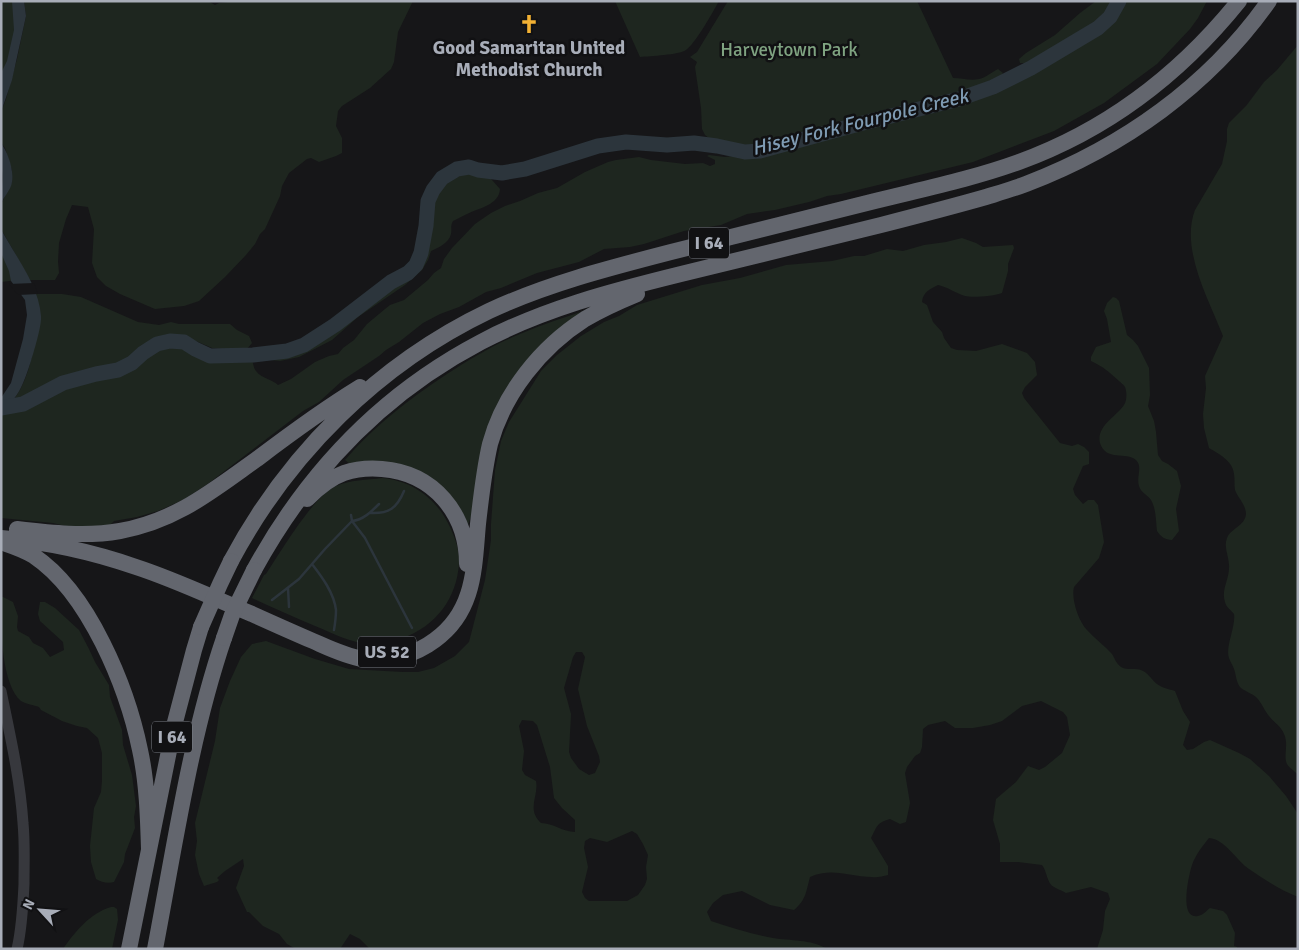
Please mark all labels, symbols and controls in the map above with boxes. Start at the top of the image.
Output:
church icon: Good Samaritan United Methodist Church [518,13,540,35]
place label: Good Samaritan United Methodist Church [433,36,625,82]
park label: Harveytown Park [720,38,858,62]
water label: Hisey Fork Fourpole Creek [749,83,973,161]
road number: I 64 [689,228,729,258]
road number: US 52 [358,636,416,668]
road number: I 64 [152,722,192,752]
north arrow [15,885,65,935]
text: N [19,896,39,913]

